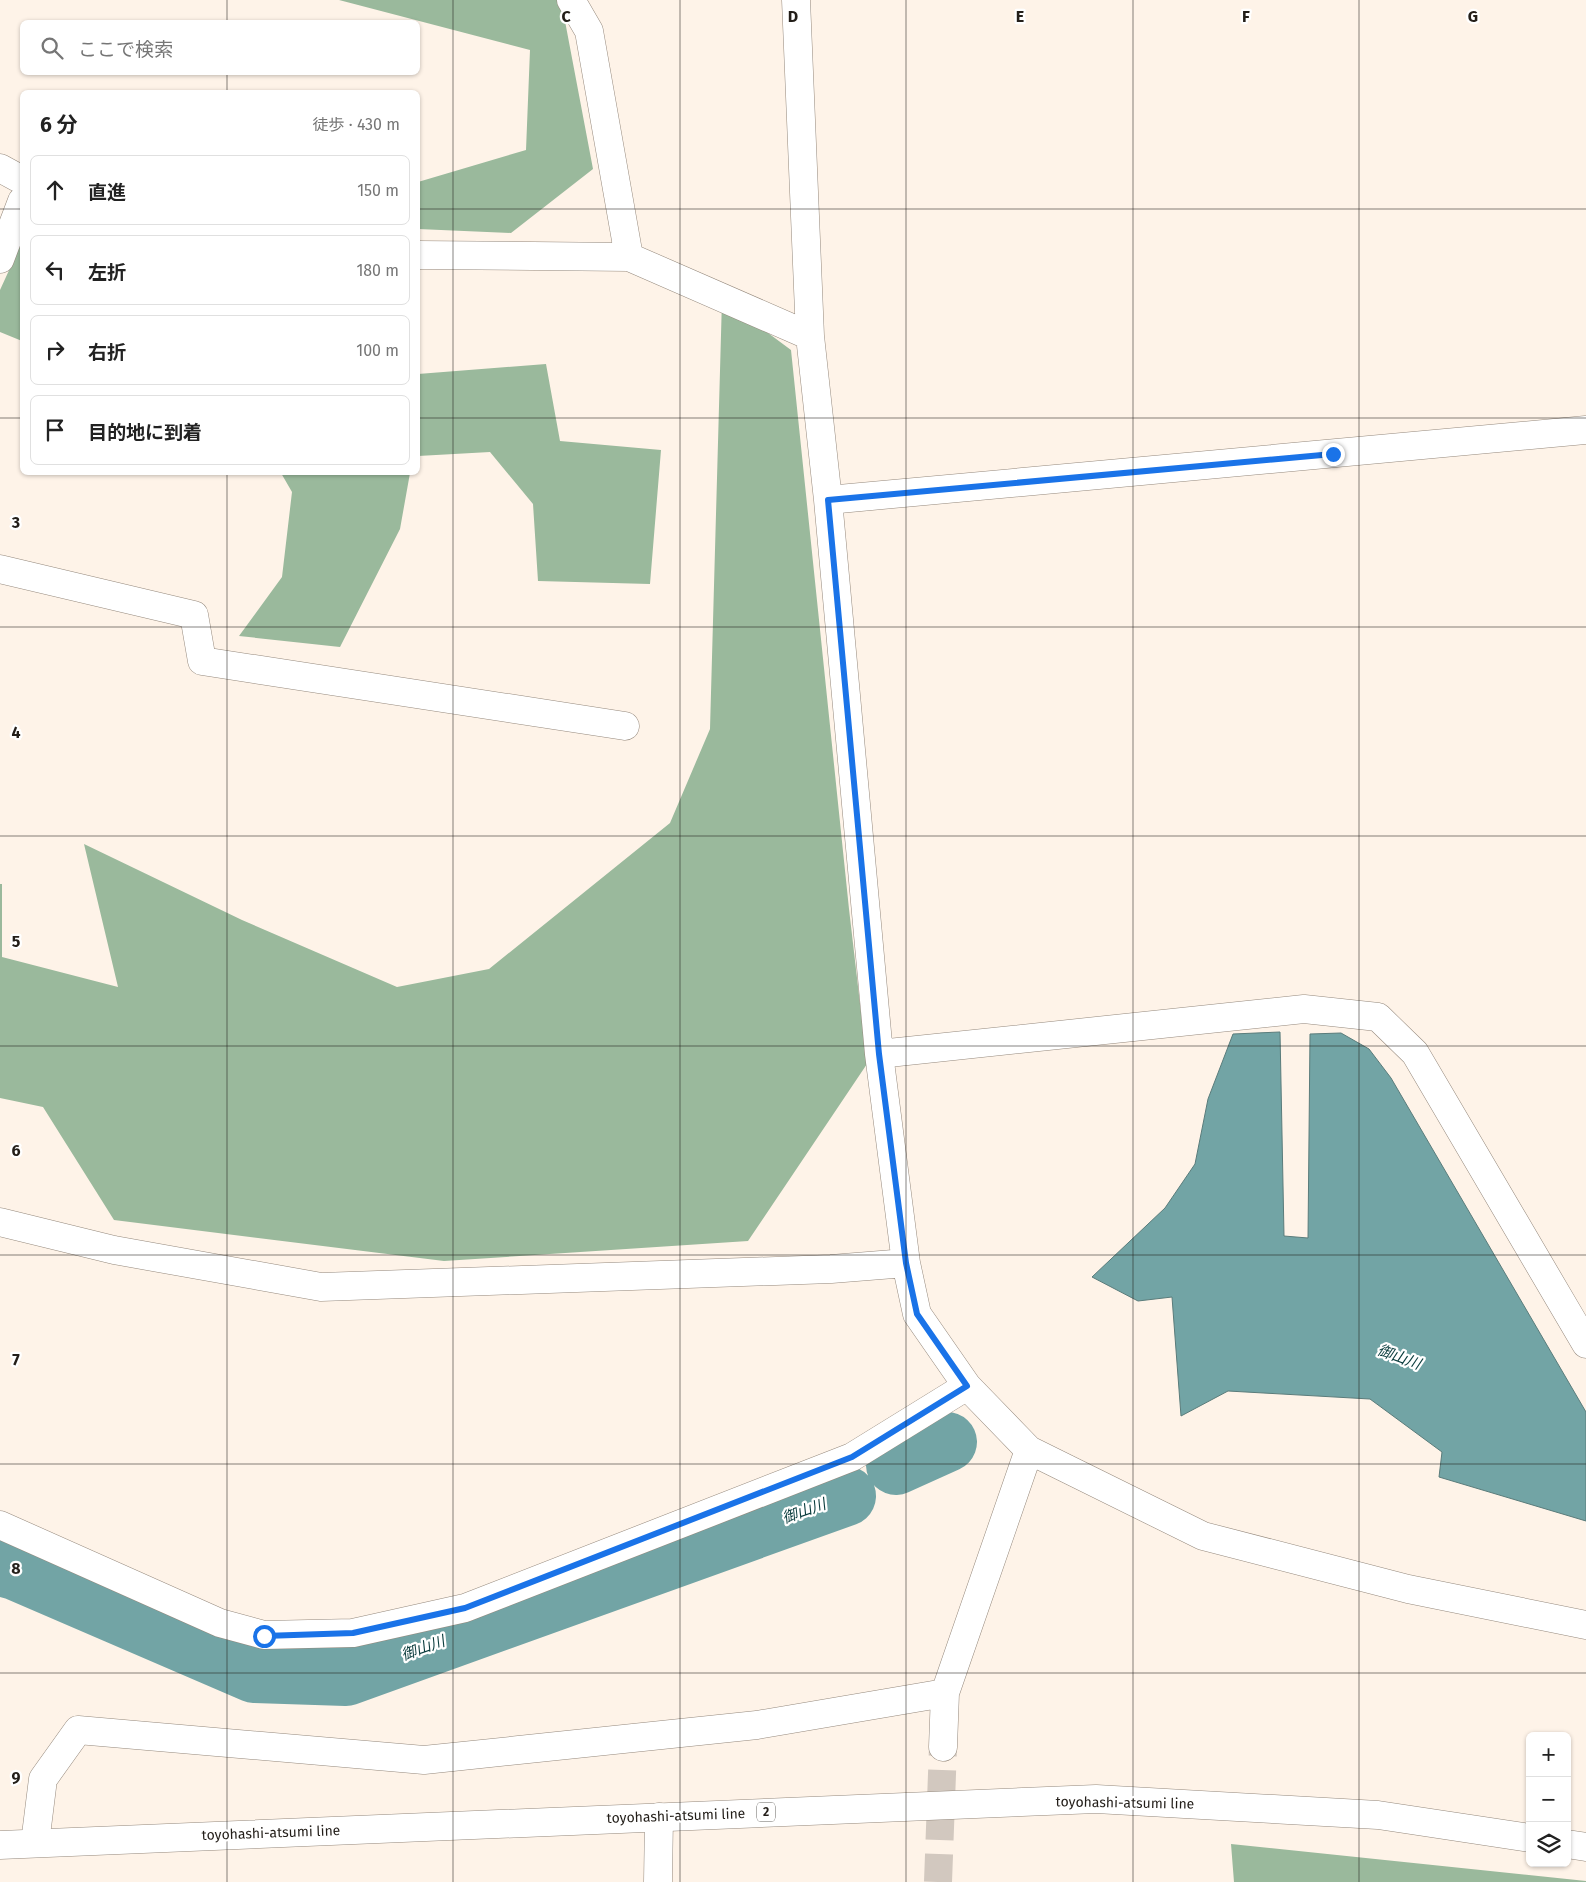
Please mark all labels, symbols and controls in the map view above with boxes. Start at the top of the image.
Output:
text: C [561,7,571,26]
text: D [788,7,798,26]
text: E [1016,7,1024,26]
text: F [1242,7,1250,26]
text: G [1468,7,1478,26]
search box [20,20,420,75]
icon: search [38,34,66,62]
text: ここで検索 [78,38,173,61]
text: 6 分 [40,112,78,138]
text: 徒歩 · 430 m [313,115,400,134]
icon: ahead [41,176,69,204]
text: 直進 [88,181,126,204]
text: 150 m [357,181,399,200]
icon: left [41,256,69,284]
text: 左折 [88,261,126,284]
text: 180 m [356,261,399,280]
icon: right [41,336,69,364]
text: 右折 [88,341,126,364]
text: 100 m [356,341,399,360]
icon: arrive [41,416,69,444]
text: 目的地に到着 [88,421,202,444]
route end [1322,443,1345,466]
text: 3 [11,513,20,532]
text: 4 [11,723,21,742]
text: 5 [12,932,21,951]
text: 6 [11,1141,21,1160]
water label: 御山川 [1375,1341,1425,1374]
text: 7 [12,1350,20,1369]
water label: 御山川 [780,1494,830,1527]
text: 8 [11,1559,21,1578]
route start [253,1625,276,1648]
water label: 御山川 [399,1631,449,1664]
map controls [1526,1732,1571,1867]
button: + [1526,1732,1571,1777]
text: 9 [12,1768,21,1787]
button: − [1526,1777,1571,1822]
street label: toyohashi-atsumi line [1056,1793,1194,1813]
road number: 2 [757,1802,775,1821]
street label: toyohashi-atsumi line [606,1805,746,1827]
street label: toyohashi-atsumi line [201,1822,341,1844]
button: layers [1526,1822,1571,1867]

